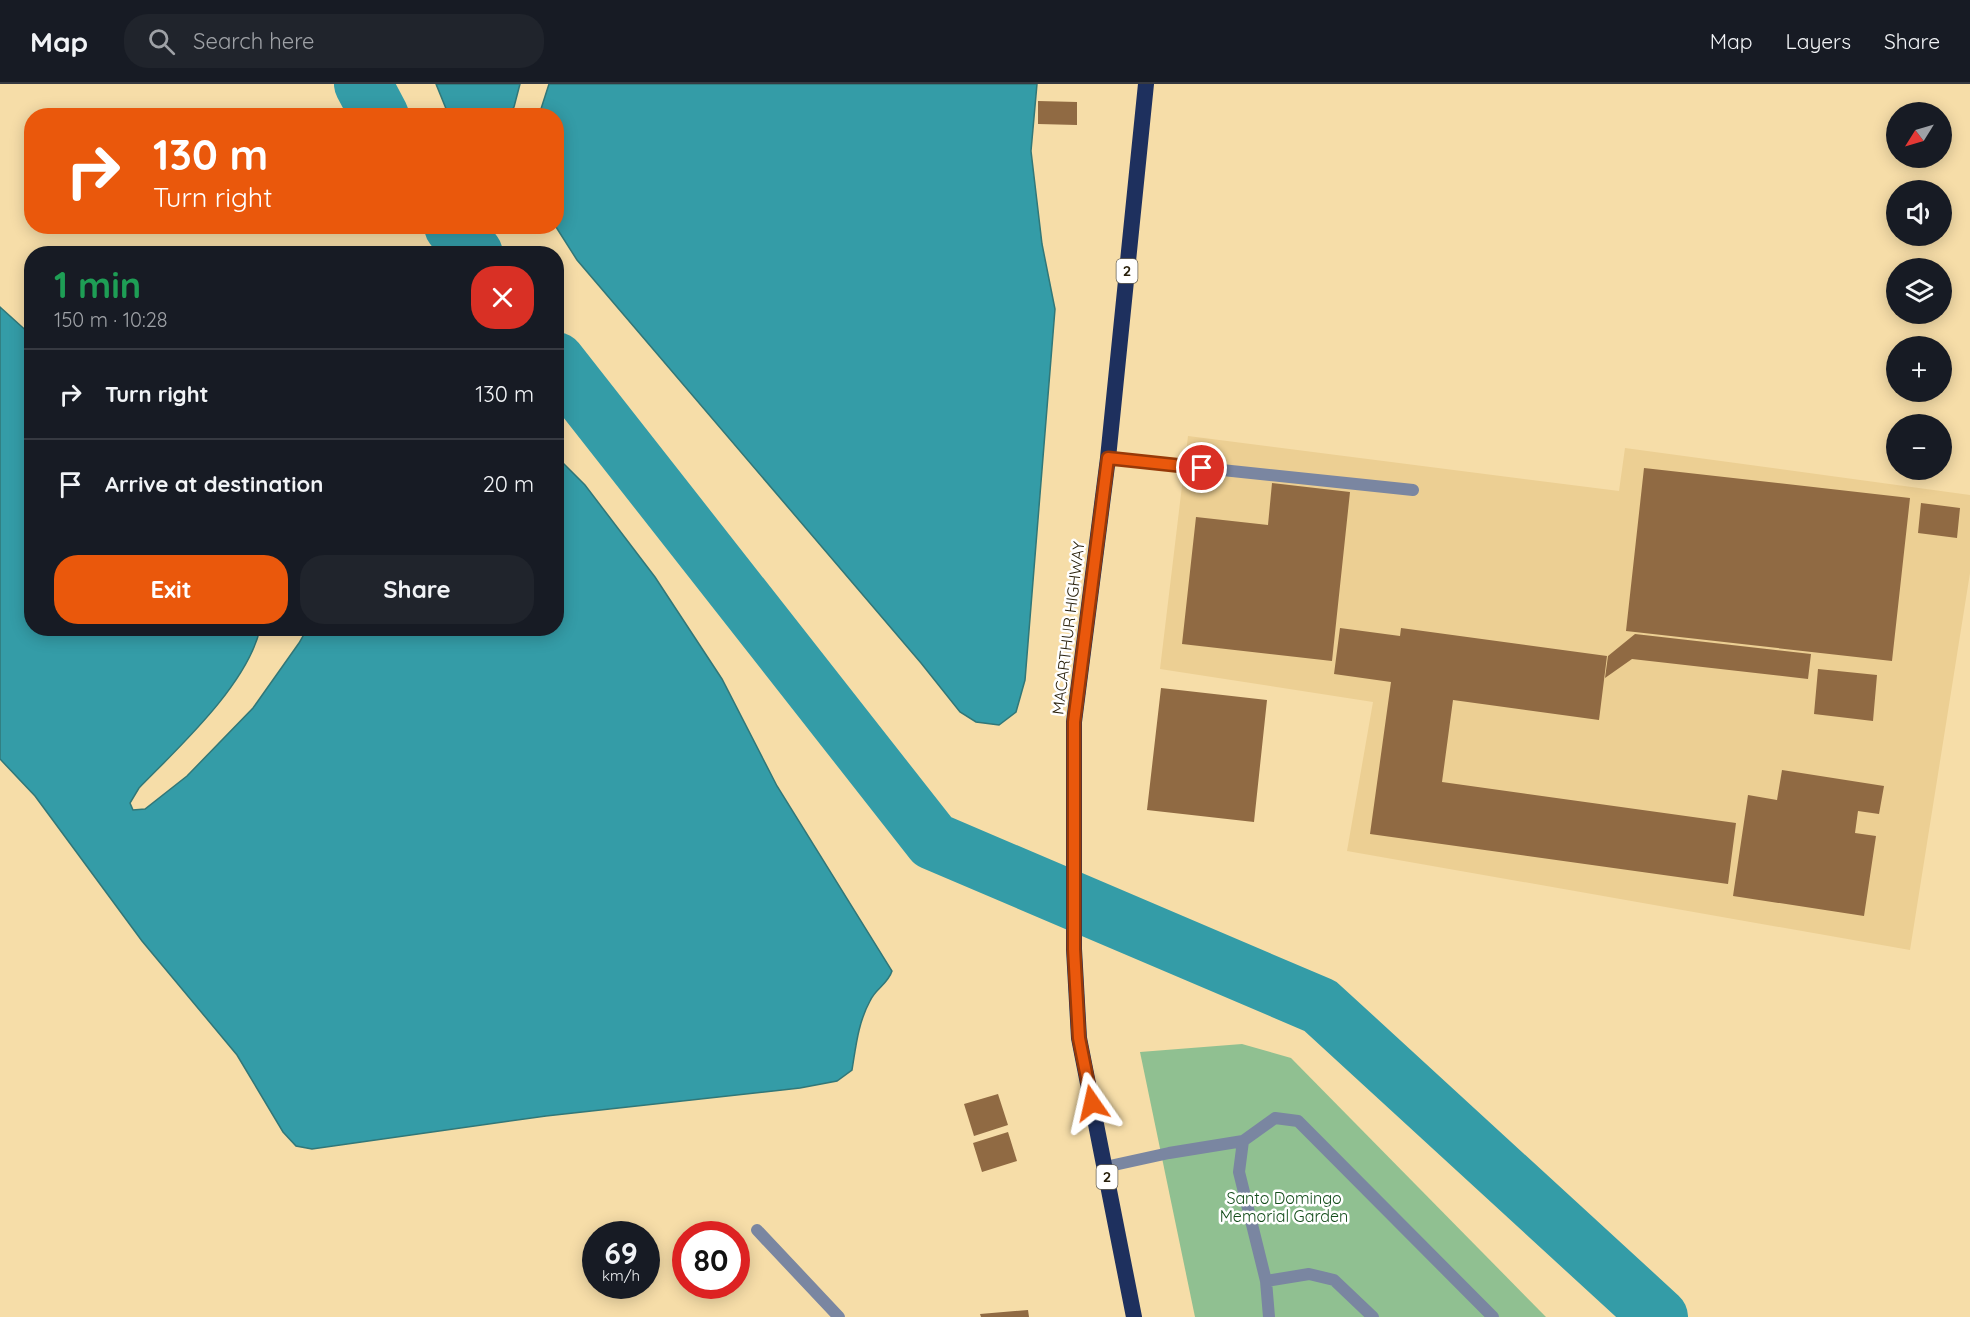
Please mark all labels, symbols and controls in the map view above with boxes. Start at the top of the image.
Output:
search box [124,14,544,68]
text: Map [30,24,88,59]
icon: search [145,25,178,58]
text: Search here [193,27,315,55]
text: Map [1710,28,1753,54]
text: Layers [1786,28,1851,54]
text: Share [1884,28,1940,54]
north arrow [1886,102,1952,168]
map controls [1886,102,1952,480]
text: 130 m [153,128,268,181]
icon: right [54,132,132,210]
text: Turn right [153,180,272,214]
button: sound [1886,180,1952,246]
button: layers [1886,258,1952,324]
road number: 2 [1116,259,1138,283]
text: 1 min [54,262,141,307]
button: close [471,266,534,329]
text: 150 m · 10:28 [54,307,168,332]
button: + [1886,336,1952,402]
icon: right [54,378,87,411]
text: Turn right [105,380,209,408]
text: 130 m [475,380,534,408]
button: − [1886,414,1952,480]
pin [1176,442,1227,493]
icon: arrive [1185,451,1218,484]
icon: arrive [54,468,87,501]
text: Arrive at destination [105,470,323,498]
text: 20 m [483,470,534,498]
street label: MACARTHUR HIGHWAY [1047,540,1089,716]
button: Exit [54,555,288,624]
button: Share [300,555,534,624]
position arrow [1060,1071,1124,1135]
road number: 2 [1096,1165,1118,1189]
park label: Santo Domingo Memorial Garden [1220,1188,1348,1226]
speed limit sign: 80 [672,1221,750,1299]
text: 69 [604,1234,638,1272]
text: km/h [602,1266,640,1285]

